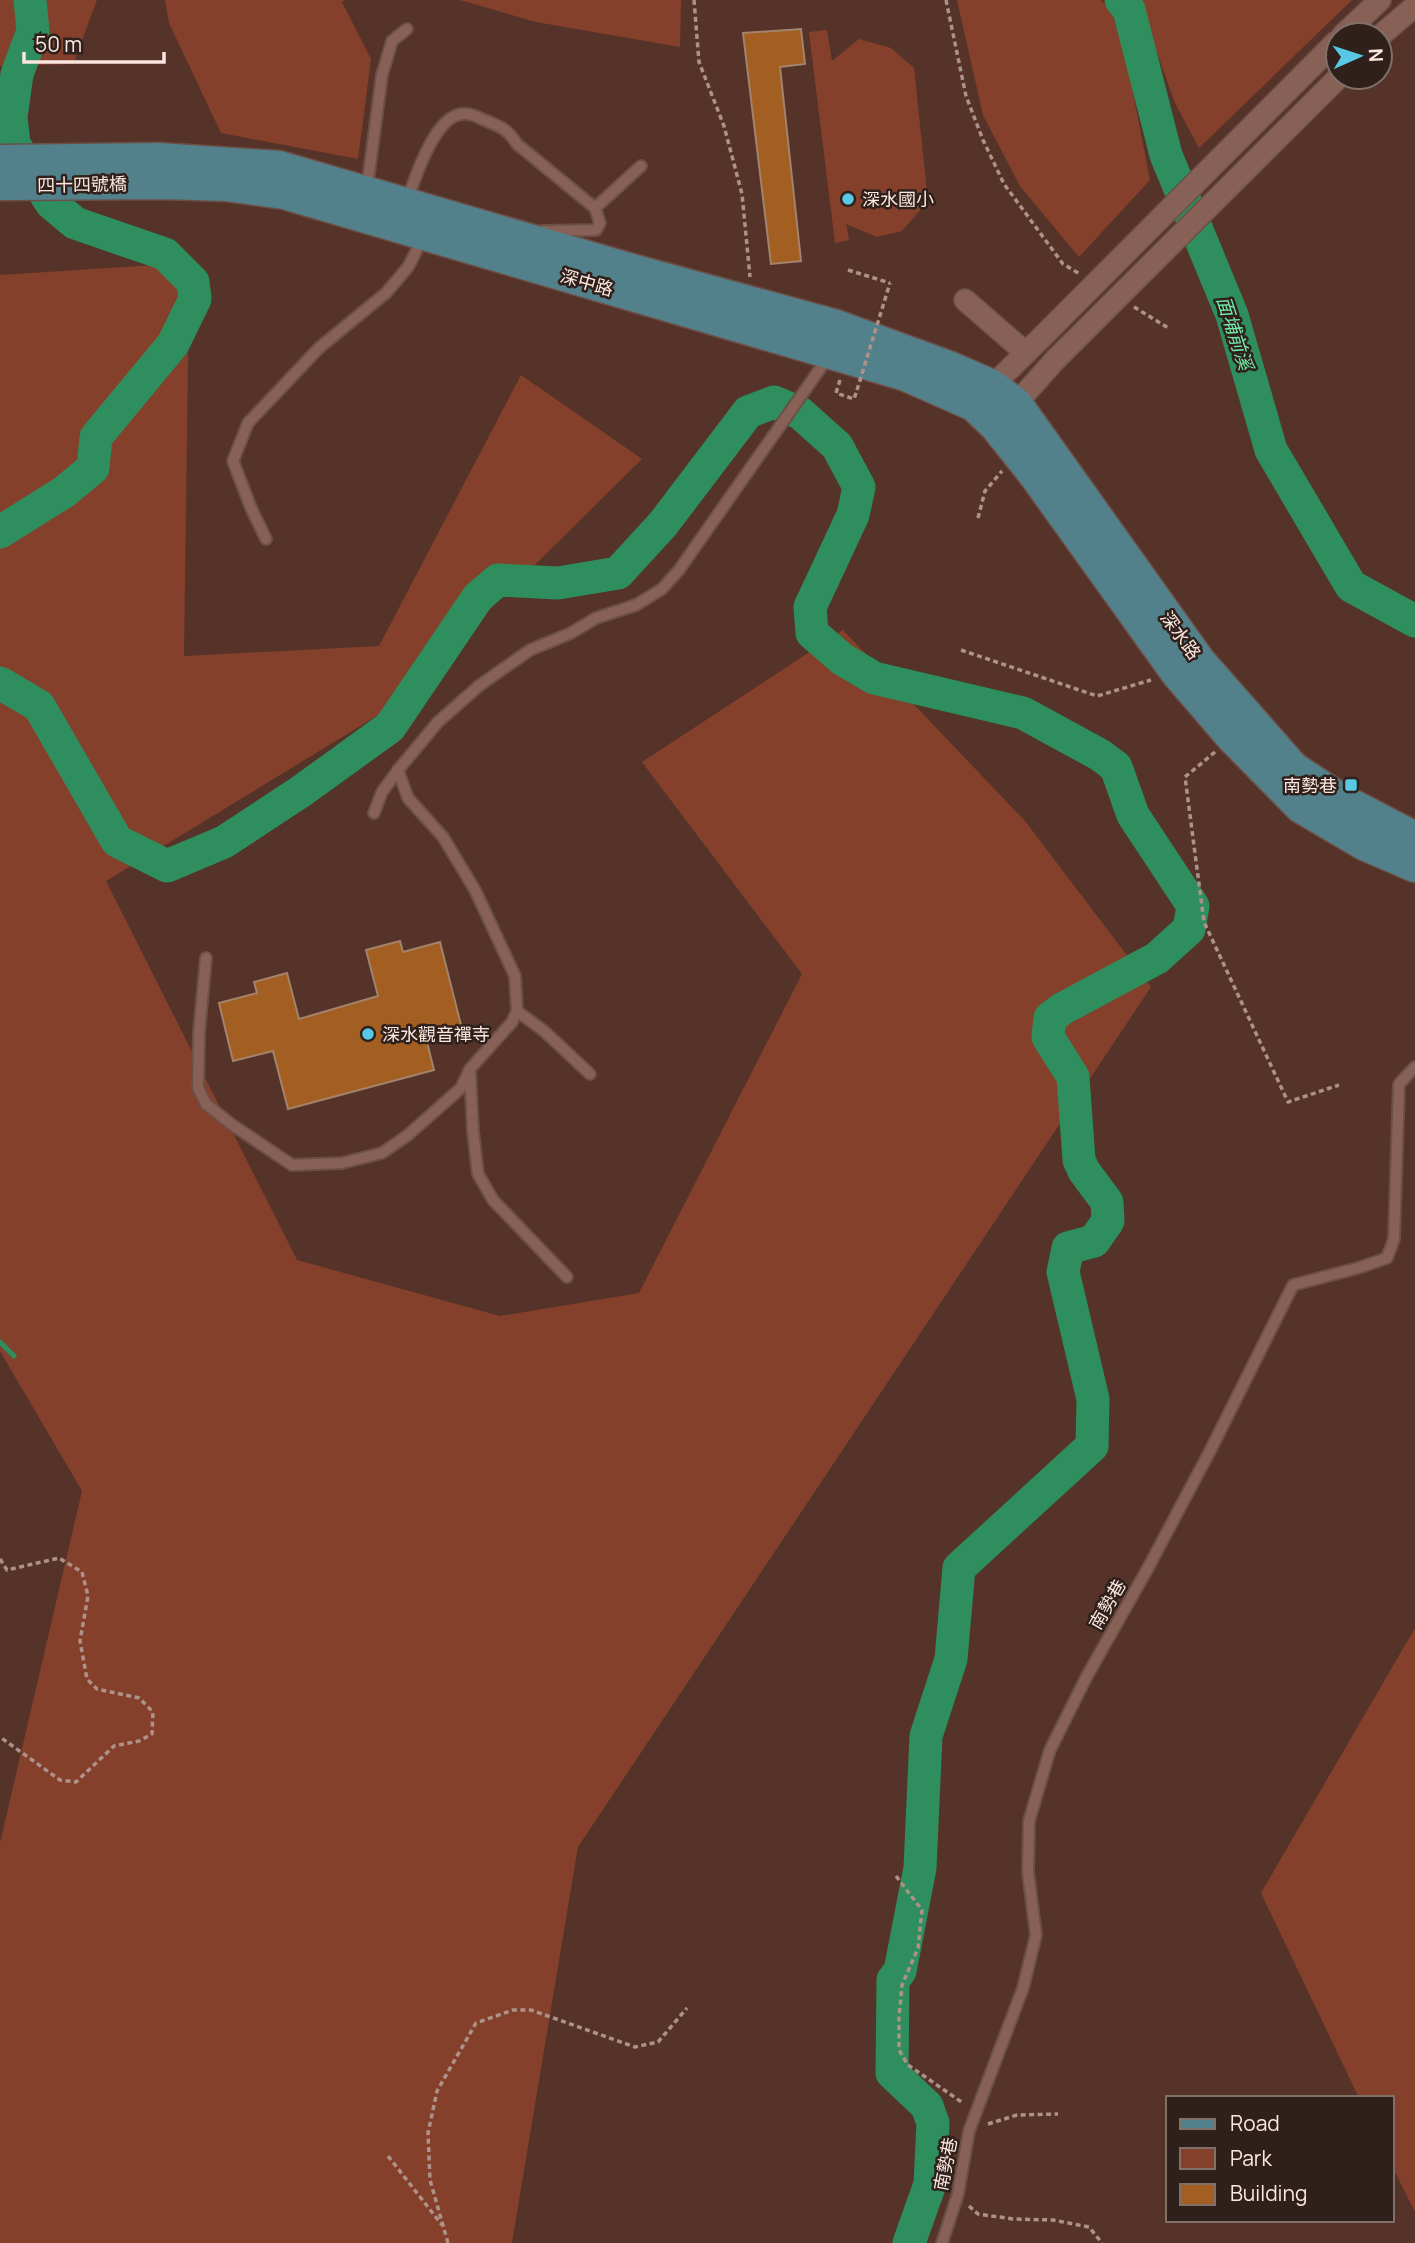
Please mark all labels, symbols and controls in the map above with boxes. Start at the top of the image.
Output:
scale bar [24,21,164,65]
north arrow [1324,21,1394,91]
text: 50 m [35,30,82,58]
text: N [1363,48,1389,63]
street label: 四十四號橋 [37,171,127,197]
place label: 深水國小 [862,187,934,211]
marker: 深水國小 [840,191,856,207]
street label: 深中路 [558,263,616,301]
water label: 面埔前溪 [1211,293,1260,376]
street label: 深水路 [1155,606,1207,664]
place label: 南勢巷 [1283,773,1337,797]
marker: 南勢巷 [1343,777,1359,793]
place label: 深水觀音禪寺 [382,1022,490,1046]
marker: 深水觀音禪寺 [360,1026,376,1042]
street label: 南勢巷 [1083,1575,1131,1633]
legend [1166,2096,1394,2222]
text: Road [1230,2109,1280,2137]
street label: 南勢巷 [928,2135,962,2193]
text: Park [1230,2144,1272,2172]
text: Building [1230,2179,1307,2207]

